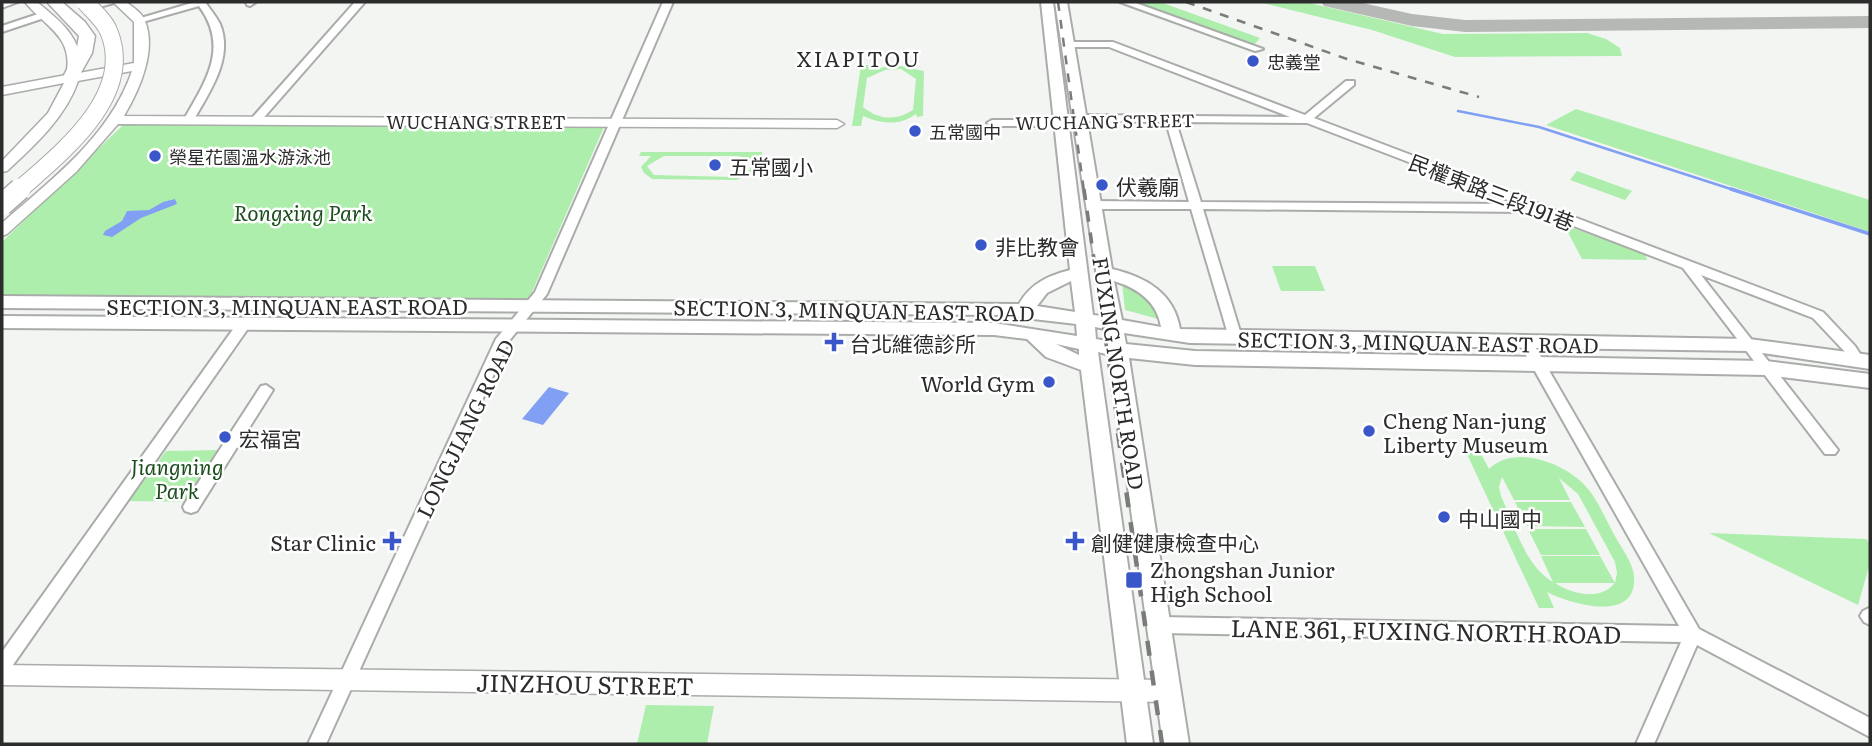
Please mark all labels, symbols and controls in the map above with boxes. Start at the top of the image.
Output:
district label: XIAPITOU [797,42,921,73]
place label: 忠義堂 [1267,48,1321,75]
marker: 忠義堂 [1245,53,1261,69]
street label: WUCHANG STREET [1015,106,1195,136]
street label: WUCHANG STREET [386,108,566,135]
place label: 五常國中 [929,118,1001,145]
marker: 五常國中 [907,123,923,139]
place label: 榮星花園溫水游泳池 [169,143,331,170]
street label: 民權東路三段191巷 [1405,145,1579,237]
marker: 榮星花園溫水游泳池 [147,148,163,164]
place label: 五常國小 [729,150,813,181]
marker: 五常國小 [707,157,723,173]
place label: 伏羲廟 [1116,170,1179,201]
marker: 伏羲廟 [1094,177,1110,193]
park label: Rongxing Park [233,196,373,227]
place label: 非比教會 [995,230,1079,261]
marker: 非比教會 [973,237,989,253]
street label: FUXING NORTH ROAD [1086,254,1154,492]
street label: SECTION 3, MINQUAN EAST ROAD [106,290,468,321]
street label: SECTION 3, MINQUAN EAST ROAD [673,290,1035,328]
street label: SECTION 3, MINQUAN EAST ROAD [1237,322,1599,360]
place label: 台北維德診所 [850,327,976,358]
marker: 台北維德診所 [824,332,844,352]
street label: LONGJIANG ROAD [407,333,521,523]
place label: World Gym [921,367,1035,398]
marker: World Gym [1041,374,1057,390]
place label: Cheng Nan-jung Liberty Museum [1383,404,1548,459]
place label: 宏福宮 [239,422,302,453]
marker: Cheng Nan-jung Liberty Museum [1361,423,1377,439]
marker: 宏福宮 [217,429,233,445]
park label: Jiangning Park [131,450,223,505]
place label: 中山國中 [1458,502,1542,533]
marker: 中山國中 [1436,509,1452,525]
place label: Star Clinic [270,526,376,557]
place label: 創健健康檢查中心 [1091,526,1259,557]
marker: Star Clinic [382,531,402,551]
marker: 創健健康檢查中心 [1065,531,1085,551]
place label: Zhongshan Junior High School [1150,553,1335,608]
marker: Zhongshan Junior High School [1124,570,1144,590]
street label: LANE 361, FUXING NORTH ROAD [1230,609,1622,651]
street label: JINZHOU STREET [476,664,694,702]

